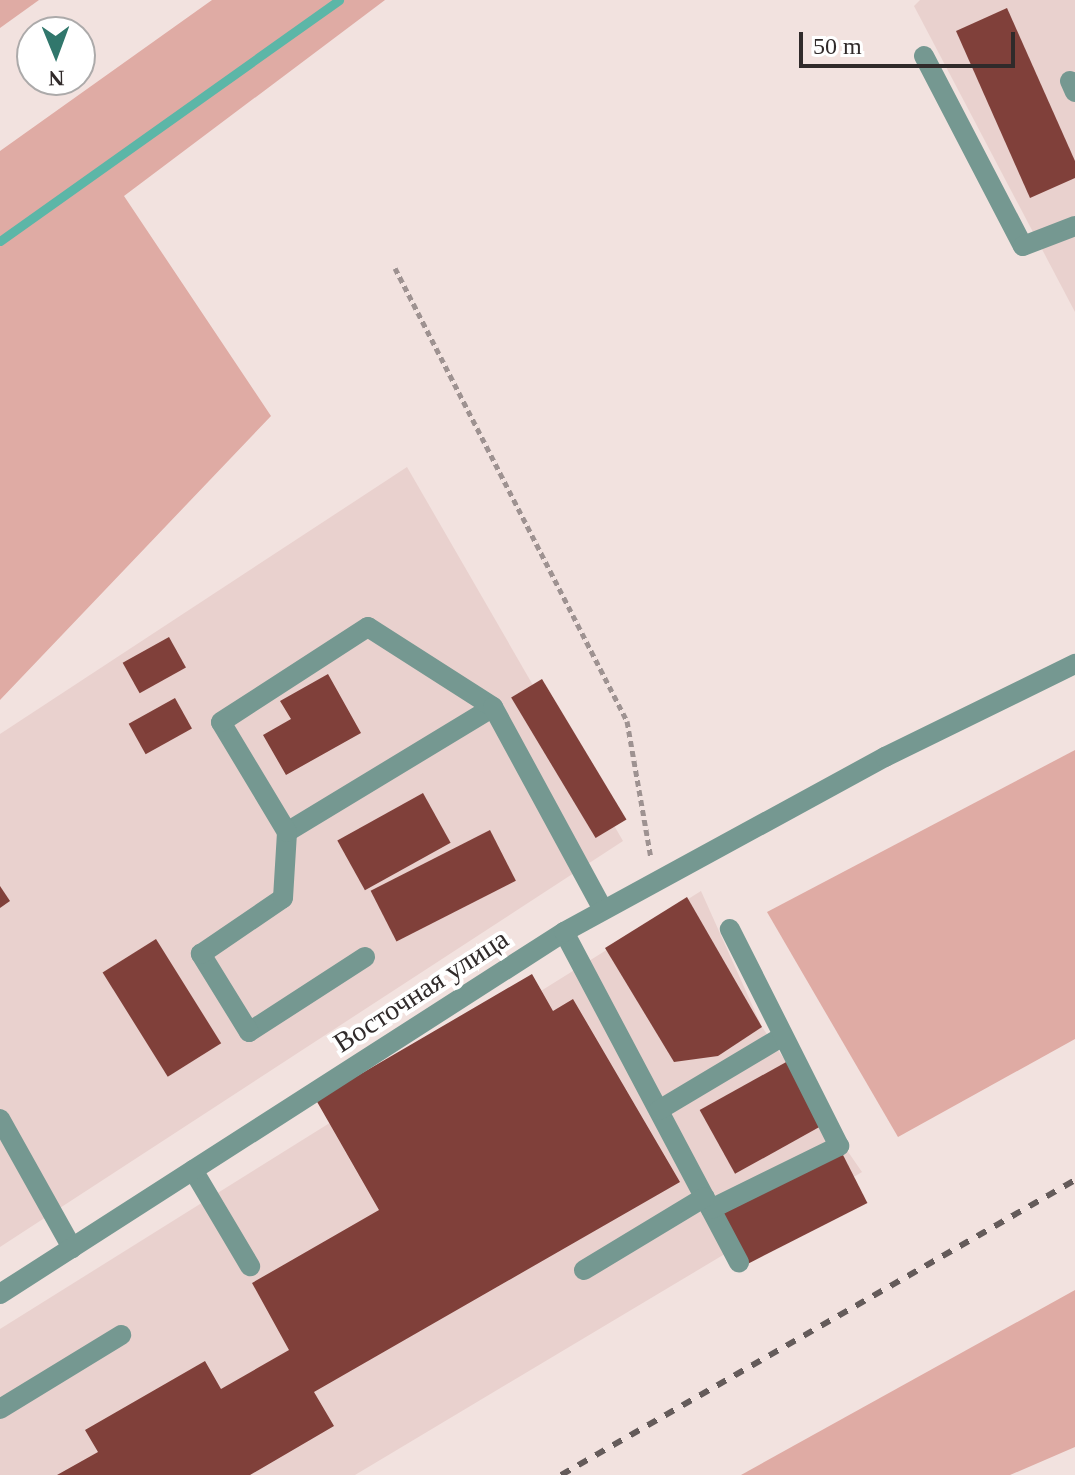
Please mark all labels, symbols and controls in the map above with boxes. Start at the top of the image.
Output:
north arrow [16,16,96,96]
scale bar [803,16,1019,66]
text: 50 m [813,33,862,59]
text: N [48,66,65,91]
street label: Восточная улица [327,922,515,1060]

